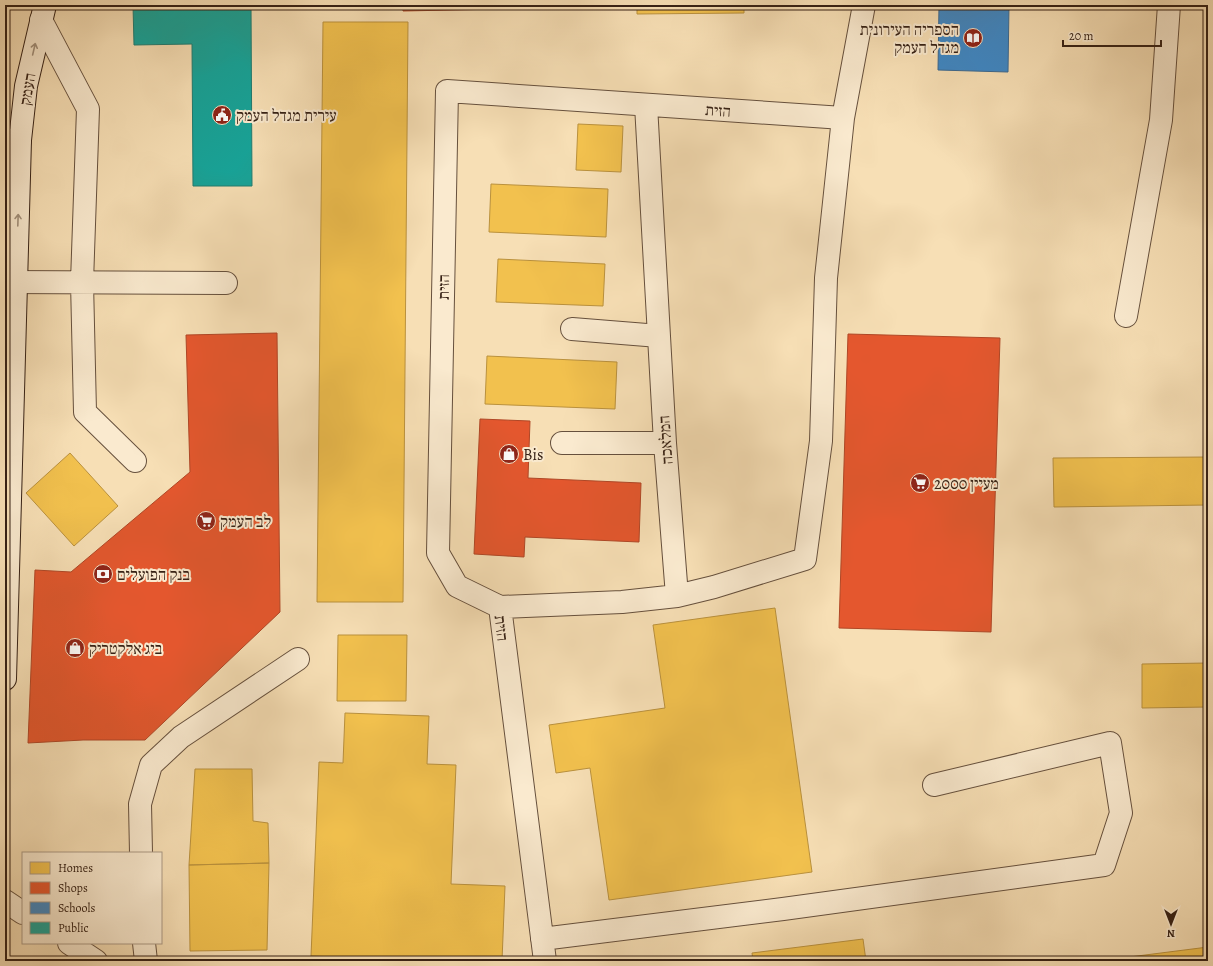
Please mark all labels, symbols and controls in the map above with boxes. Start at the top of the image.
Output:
place label: הספריה העירונית מגדל העמק [860,19,959,59]
scale bar [1063,22,1161,48]
library icon: הספריה העירונית מגדל העמק [962,27,984,49]
text: 20 m [1069,28,1093,44]
one-way arrow [31,43,39,56]
street label: העמק [15,71,41,107]
street label: הזית [704,99,732,123]
public building icon: עירית מגדל העמק [211,104,233,126]
place label: עירית מגדל העמק [236,105,337,127]
one-way arrow [14,214,21,227]
street label: הזית [433,274,455,300]
street label: המלאכה [653,415,679,465]
shop icon: Bis [498,443,520,465]
place label: Bis [523,444,543,466]
supermarket icon: מעיין 2000 [909,472,931,494]
place label: מעיין 2000 [934,473,999,495]
supermarket icon: לב העמק [195,510,217,532]
place label: לב העמק [220,511,272,533]
bank icon: בנק הפועלים [92,563,114,585]
place label: בנק הפועלים [117,564,190,586]
street label: הזית [489,614,514,642]
shop icon: ביג אלקטריק [64,637,86,659]
place label: ביג אלקטריק [89,638,163,660]
legend [22,852,162,944]
text: Homes [58,860,93,876]
text: Shops [58,880,88,896]
text: Schools [58,900,95,916]
north arrow [1151,904,1191,944]
text: Public [58,920,89,936]
text: N [1167,926,1175,941]

